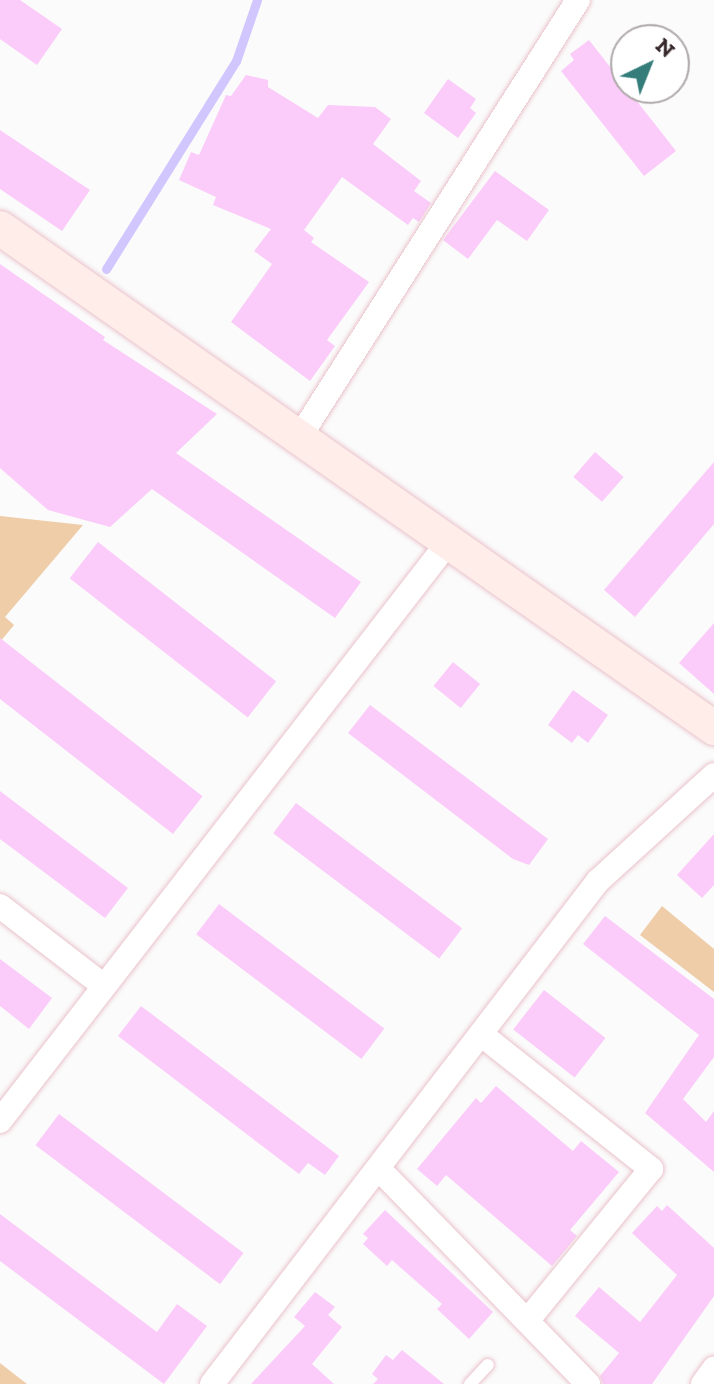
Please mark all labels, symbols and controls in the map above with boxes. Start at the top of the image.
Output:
north arrow [610,24,690,104]
text: N [650,32,681,63]

